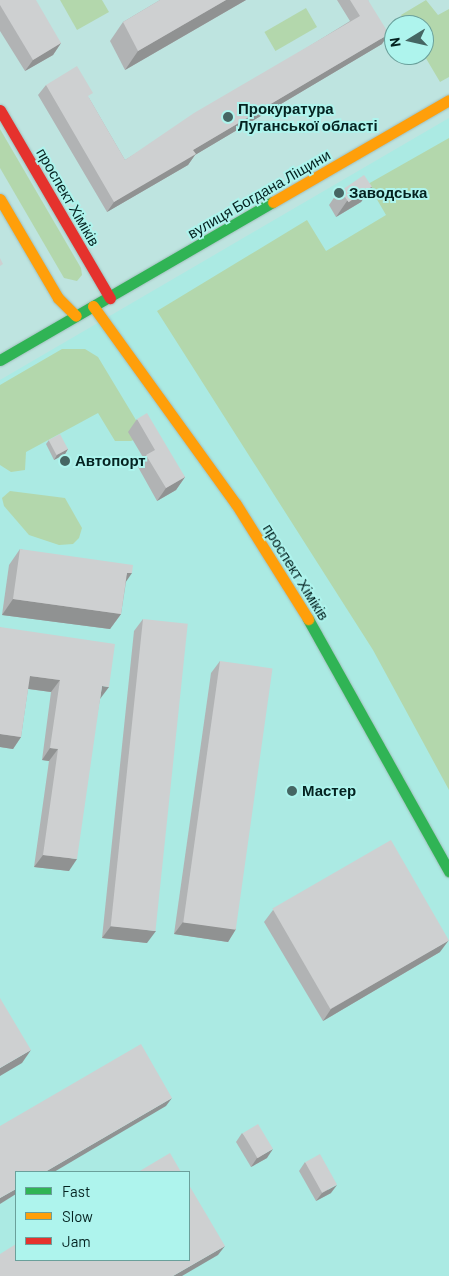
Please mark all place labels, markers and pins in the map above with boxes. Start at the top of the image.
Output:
place label: Прокуратура Луганської області [238,99,378,134]
marker: Прокуратура Луганської області [222,111,234,123]
place label: Заводська [349,184,427,202]
marker: Заводська [333,187,345,199]
place label: Автопорт [75,452,146,470]
marker: Автопорт [59,455,71,467]
place label: Мастер [302,782,356,800]
marker: Мастер [286,785,298,797]

